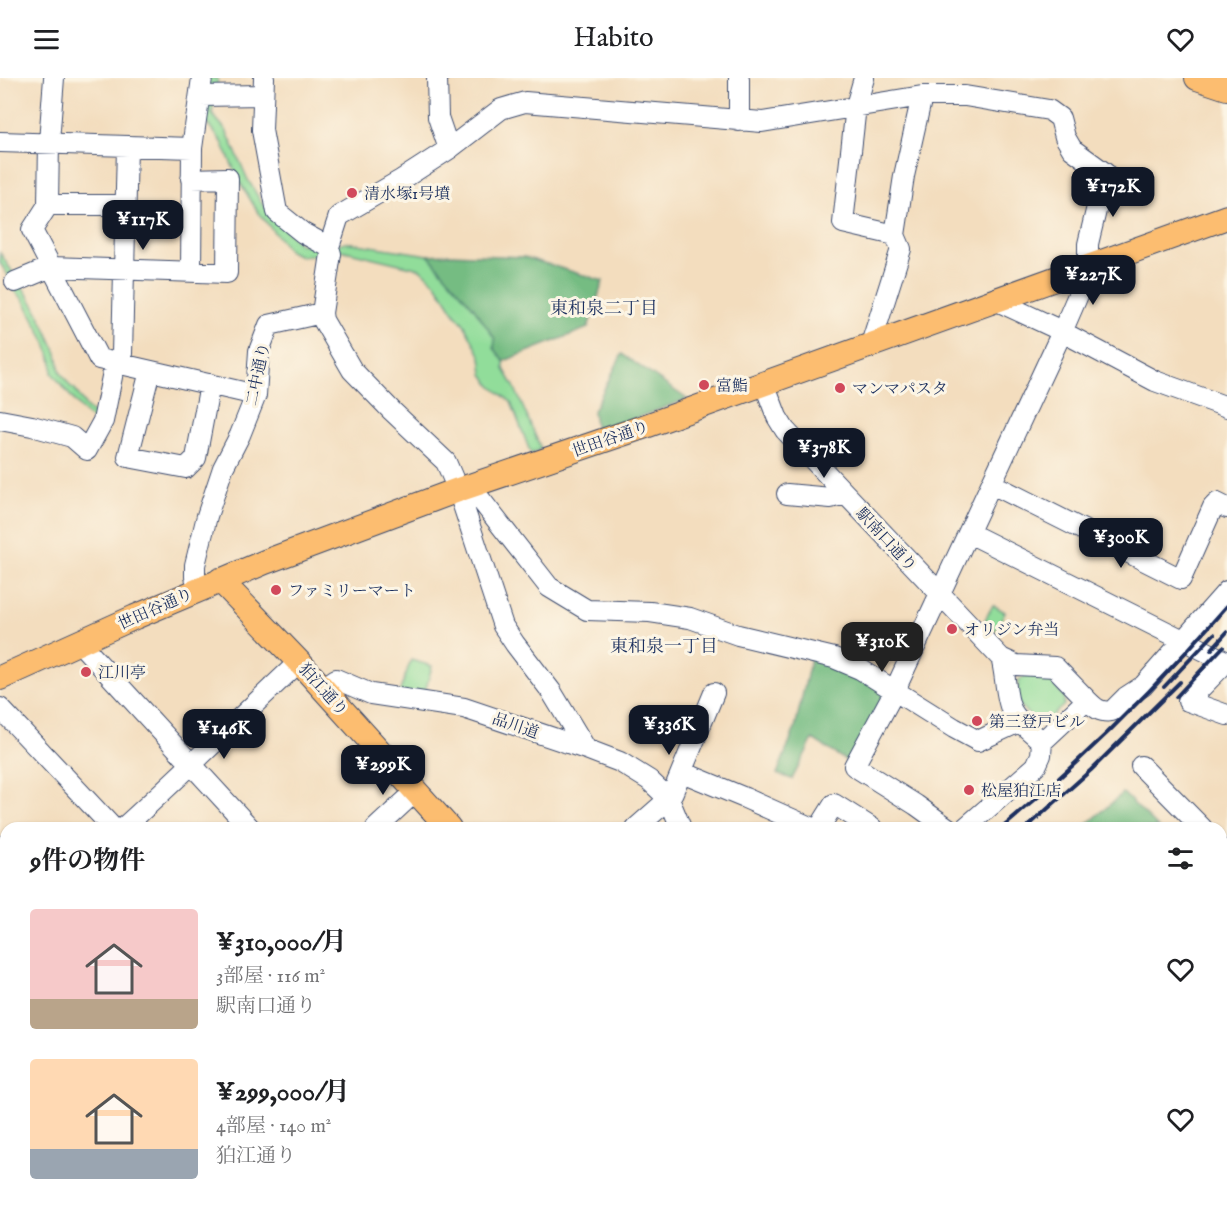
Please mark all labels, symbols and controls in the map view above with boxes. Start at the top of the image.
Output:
text: Habito [573,22,654,56]
icon: menu [30,23,63,56]
icon: heart [1164,23,1197,56]
pin: ¥172K [1071,167,1155,218]
text: ¥172K [1085,174,1141,199]
place label: 清水塚1号墳 [364,185,450,205]
marker: 清水塚1号墳 [345,186,359,200]
pin: ¥117K [101,200,185,251]
text: ¥117K [116,207,170,232]
pin: ¥227K [1051,255,1135,306]
text: ¥227K [1065,262,1121,287]
district label: 東和泉二丁目 [550,298,658,321]
street label: 二中通り [243,341,275,408]
place label: 富鮨 [716,377,748,397]
marker: 富鮨 [697,378,711,392]
place label: マンマパスタ [852,380,948,400]
marker: マンマパスタ [833,381,847,395]
street label: 世田谷通り [570,417,652,462]
pin: ¥378K [782,428,866,479]
text: ¥378K [797,435,851,460]
street label: 駅南口通り [851,504,920,576]
pin: ¥300K [1079,518,1163,569]
text: ¥300K [1093,525,1149,550]
place label: ファミリーマート [288,582,416,602]
marker: ファミリーマート [269,583,283,597]
street label: 世田谷通り [115,584,196,635]
place label: オリジン弁当 [964,621,1060,641]
pin: ¥310K [840,622,924,673]
marker: オリジン弁当 [945,622,959,636]
text: ¥310K [855,629,909,654]
district label: 東和泉一丁目 [610,636,718,659]
street label: 狛江通り [294,660,351,721]
place label: 江川亭 [98,664,146,684]
marker: 江川亭 [79,665,93,679]
pin: ¥336K [627,705,711,756]
pin: ¥146K [182,709,266,760]
street label: 品川道 [489,710,541,744]
text: ¥336K [643,712,695,737]
place label: 第三登戸ビル [989,713,1085,733]
marker: 第三登戸ビル [970,714,984,728]
text: ¥146K [197,716,251,741]
pin: ¥299K [341,745,425,796]
text: ¥299K [355,752,411,777]
place label: 松屋狛江店 [981,782,1061,802]
marker: 松屋狛江店 [962,783,976,797]
icon: filters [1164,842,1197,875]
text: 9件の物件 [30,845,145,878]
text: ¥310,000/月 [216,926,347,959]
icon: home [78,933,150,1005]
icon: heart [1164,953,1197,986]
text: 3部屋 · 116 m² [216,964,325,989]
text: 駅南口通り [216,994,316,1019]
text: ¥299,000/月 [216,1076,350,1109]
icon: home [78,1083,150,1155]
icon: heart [1164,1103,1197,1136]
text: 4部屋 · 140 m² [216,1114,331,1139]
text: 狛江通り [216,1144,296,1169]

